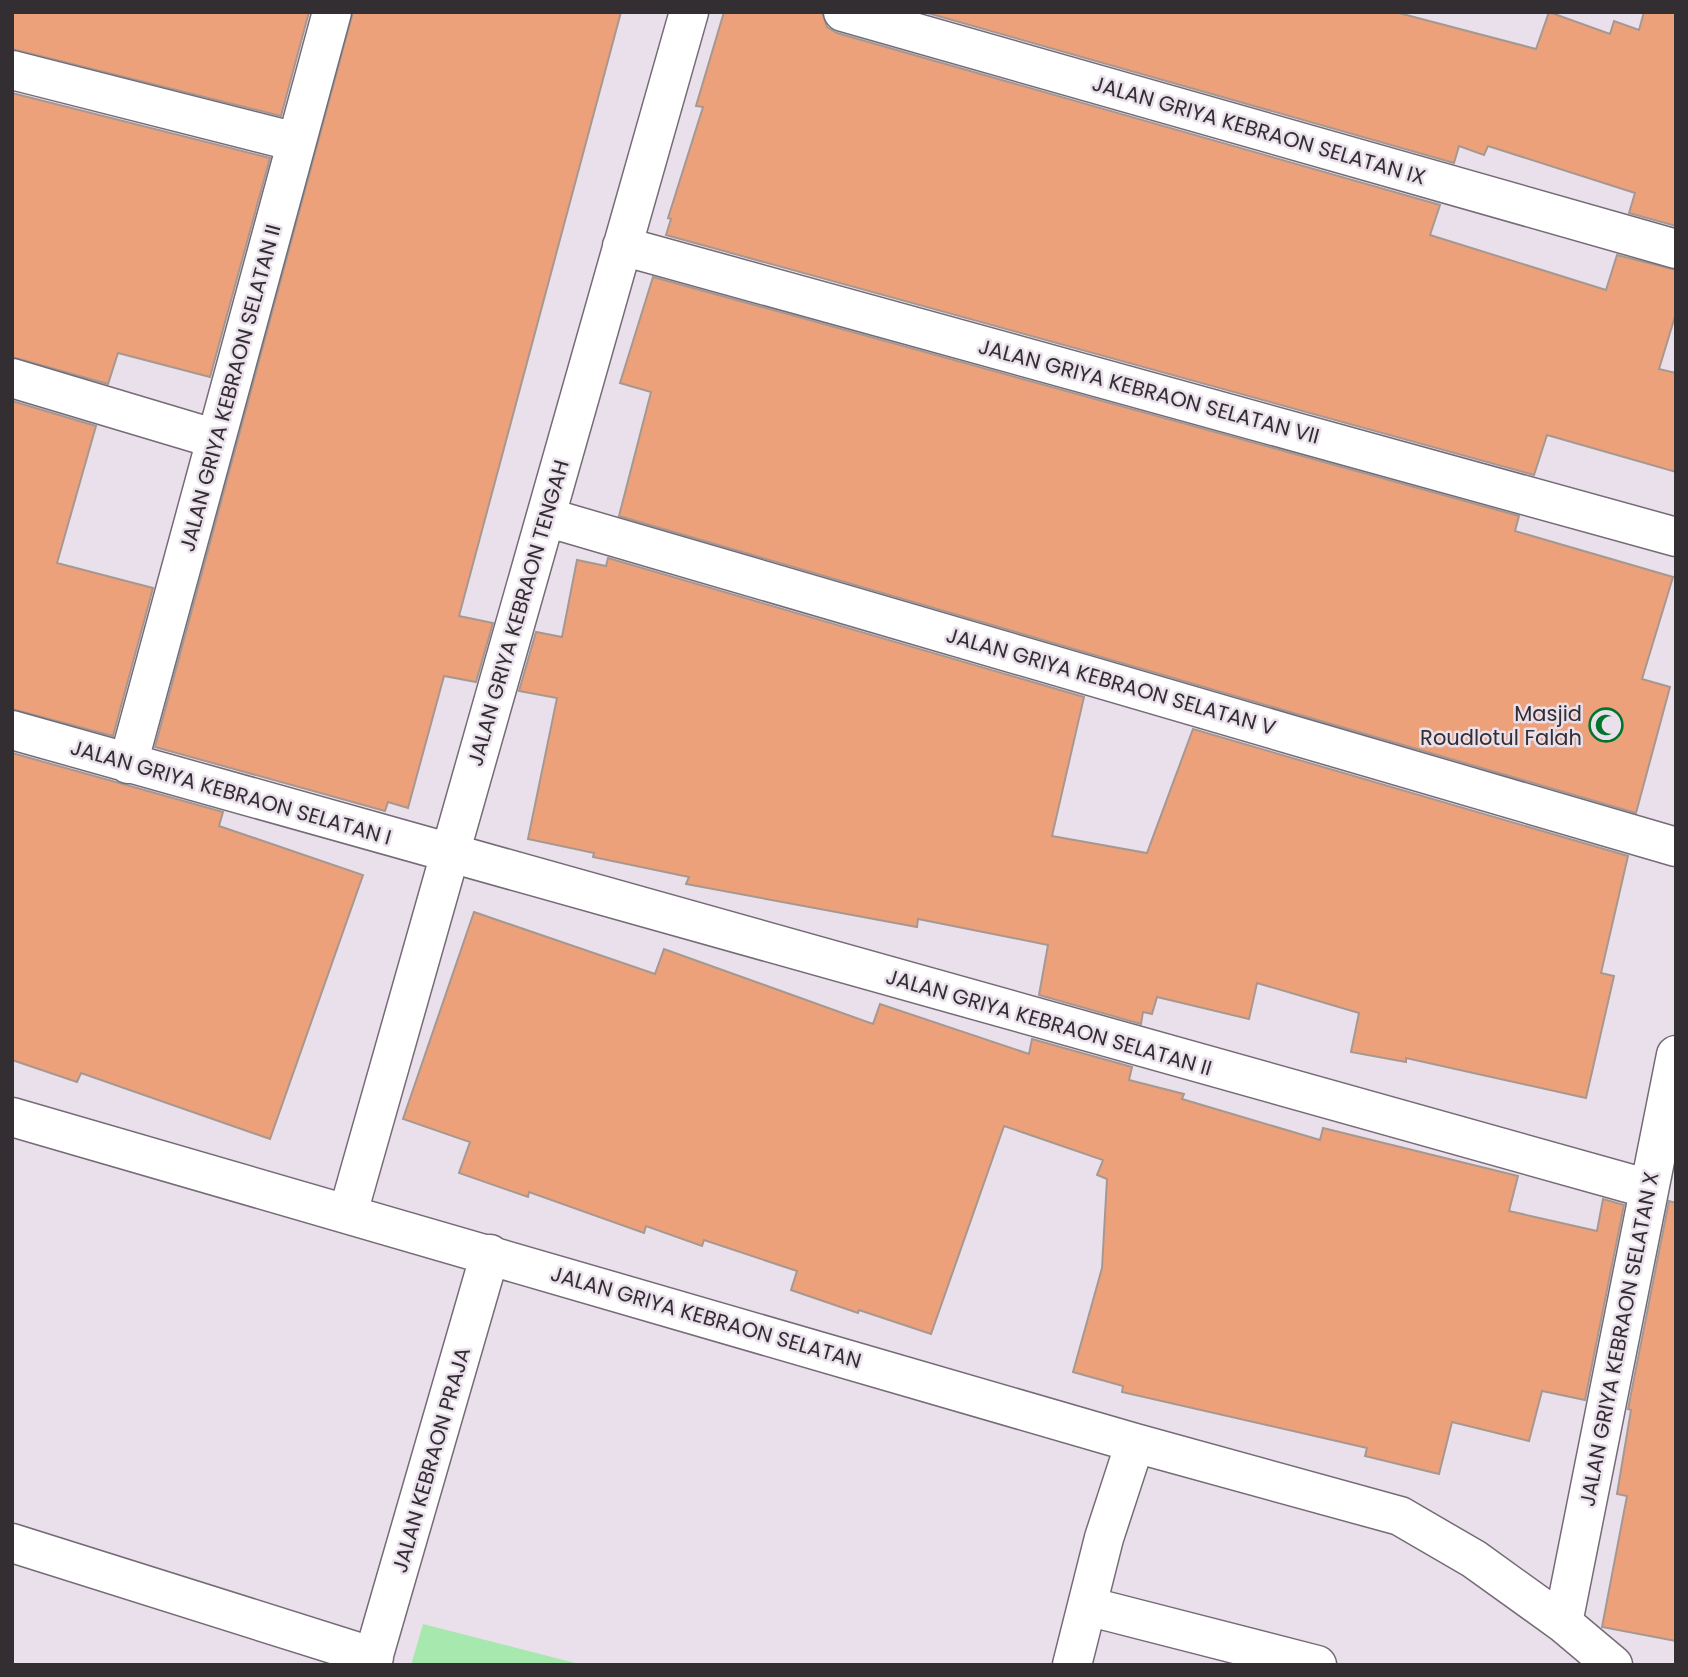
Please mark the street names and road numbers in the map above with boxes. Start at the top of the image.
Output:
street label: JALAN GRIYA KEBRAON SELATAN IX [1089,68,1429,192]
street label: JALAN GRIYA KEBRAON SELATAN II [172,221,288,555]
street label: JALAN GRIYA KEBRAON SELATAN VII [975,331,1323,451]
street label: JALAN GRIYA KEBRAON TENGAH [460,457,576,769]
street label: JALAN GRIYA KEBRAON SELATAN V [943,620,1279,742]
street label: JALAN GRIYA KEBRAON SELATAN I [67,732,395,852]
street label: JALAN GRIYA KEBRAON SELATAN II [883,962,1215,1082]
street label: JALAN GRIYA KEBRAON SELATAN X [1572,1169,1666,1509]
street label: JALAN GRIYA KEBRAON SELATAN [547,1259,865,1375]
street label: JALAN KEBRAON PRAJA [385,1344,477,1576]

